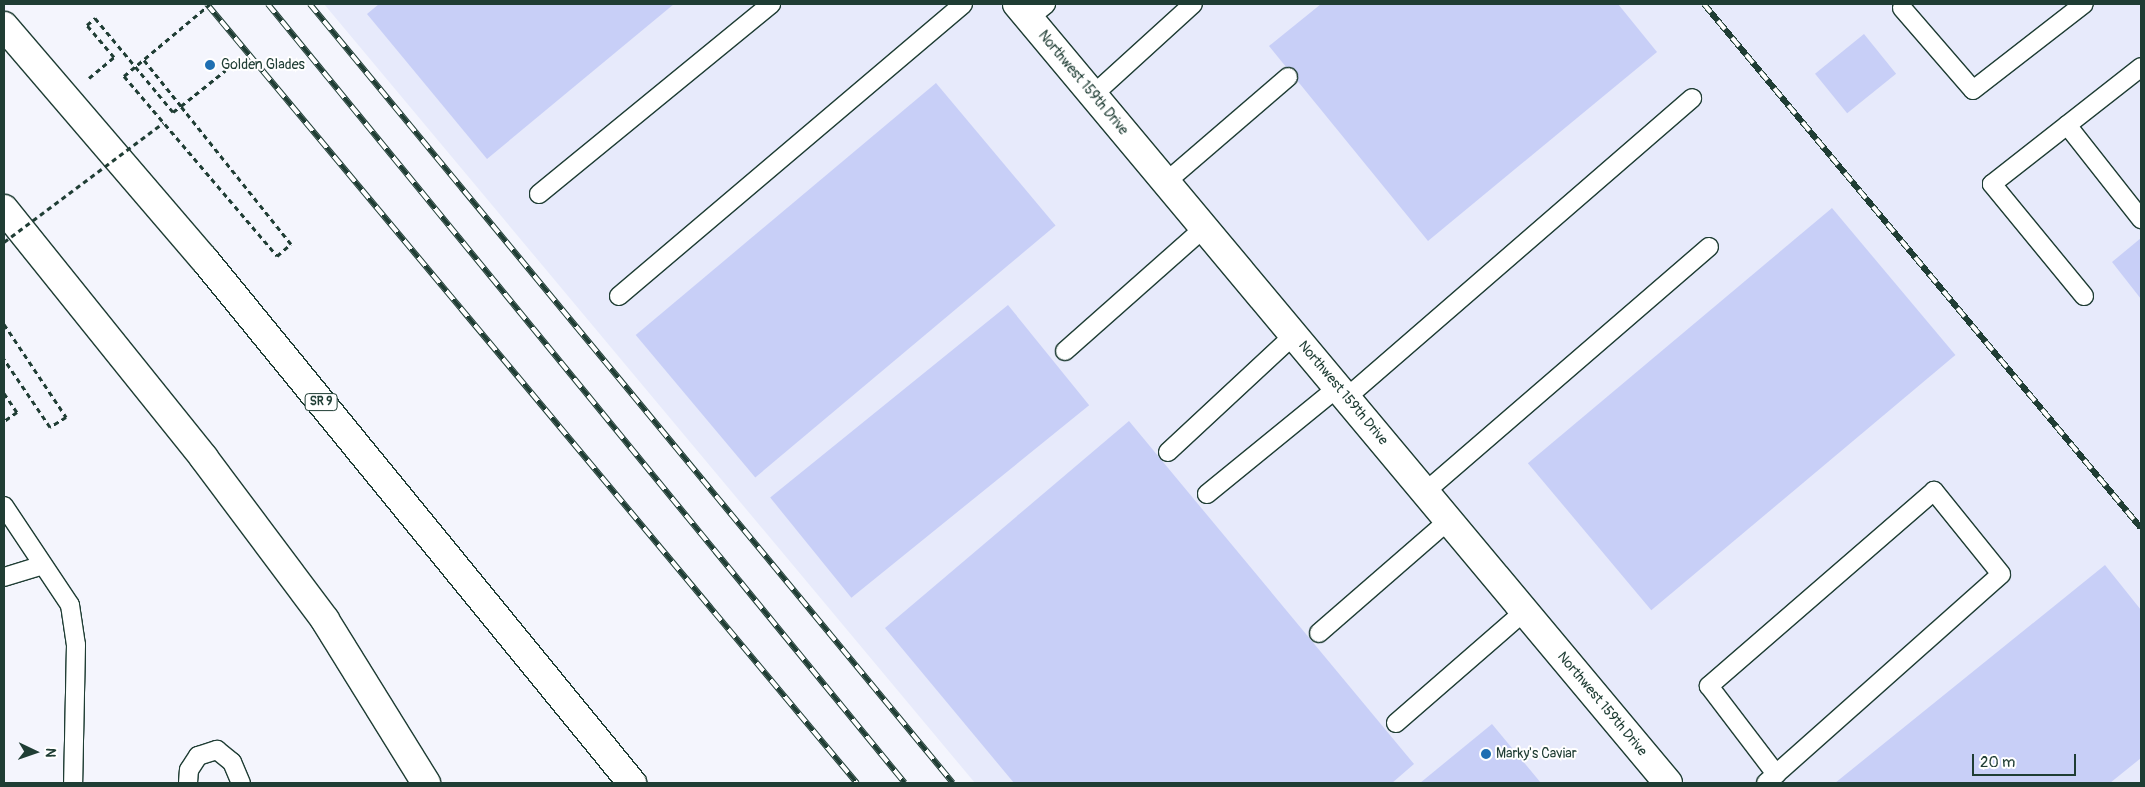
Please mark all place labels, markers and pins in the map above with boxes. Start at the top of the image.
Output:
place label: Golden Glades [221,57,305,73]
marker: Golden Glades [203,58,217,72]
place label: Marky's Caviar [1496,746,1577,762]
marker: Marky's Caviar [1480,748,1492,760]

